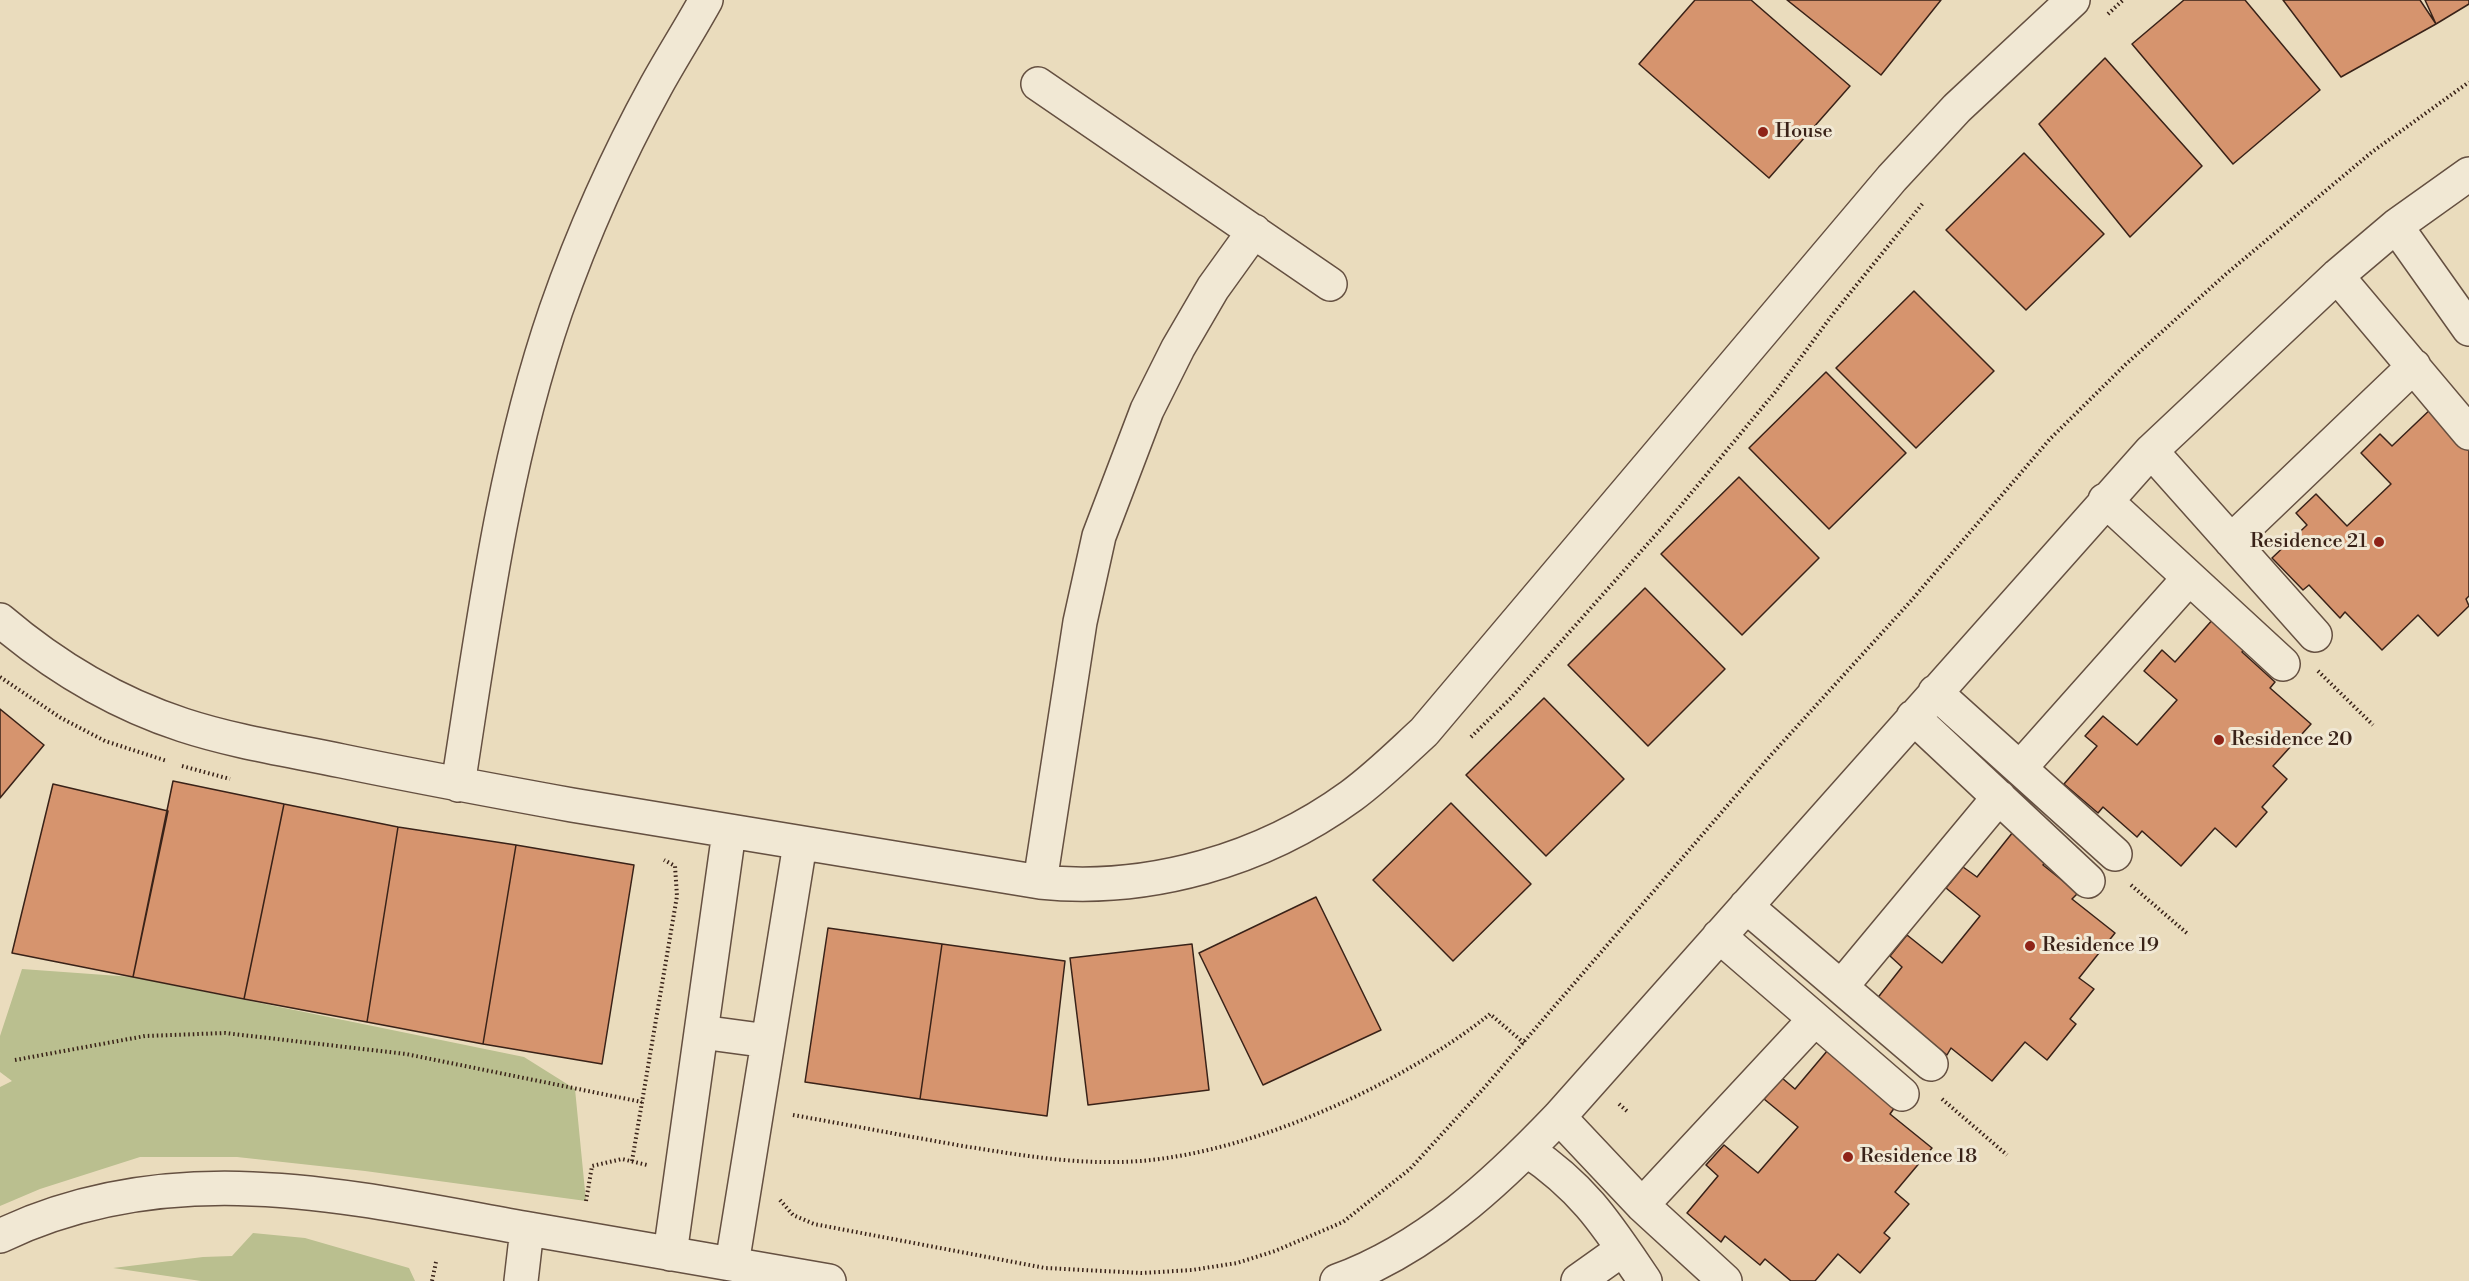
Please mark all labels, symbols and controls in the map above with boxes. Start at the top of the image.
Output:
place label: House [1775,120,1833,144]
marker: House [1756,125,1770,139]
place label: Residence 21 [2250,530,2367,554]
marker: Residence 21 [2372,535,2386,549]
place label: Residence 20 [2231,728,2352,752]
marker: Residence 20 [2212,733,2226,747]
place label: Residence 19 [2042,934,2159,958]
marker: Residence 19 [2023,939,2037,953]
place label: Residence 18 [1860,1145,1977,1169]
marker: Residence 18 [1841,1150,1855,1164]

